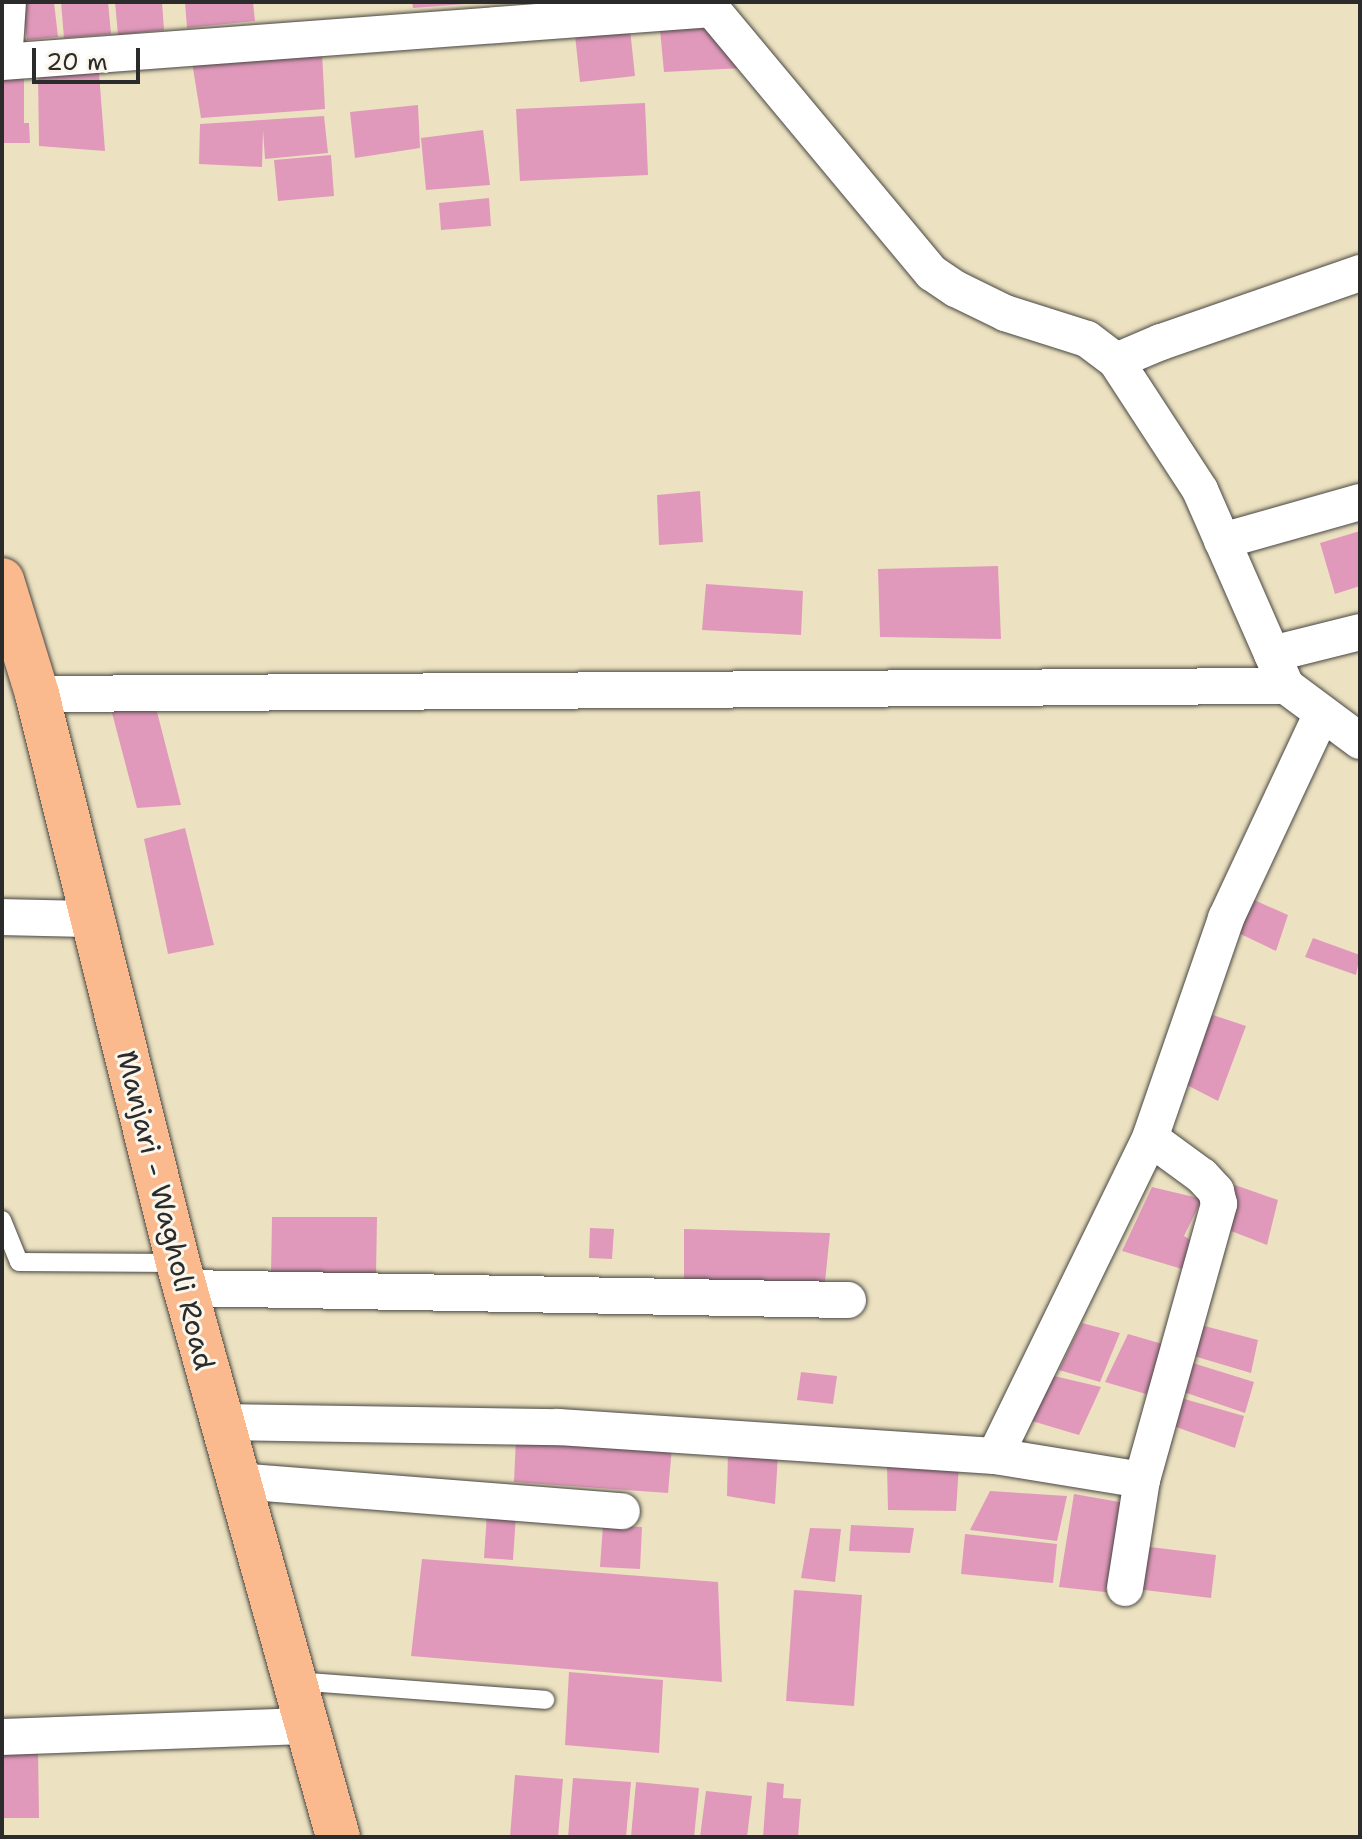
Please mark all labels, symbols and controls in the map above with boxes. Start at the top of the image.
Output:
scale bar [36,32,144,82]
text: 20 m [46,46,108,78]
street label: Manjari - Wagholi Road [110,1047,222,1373]

